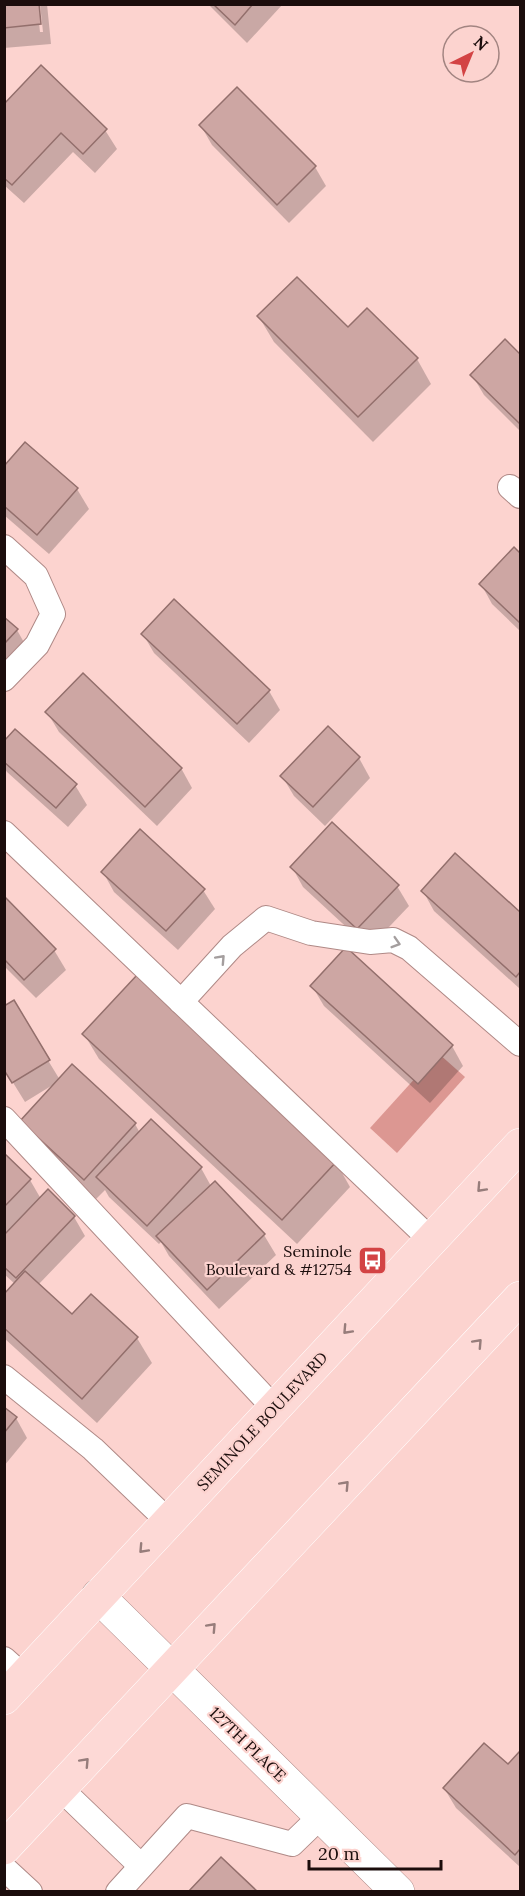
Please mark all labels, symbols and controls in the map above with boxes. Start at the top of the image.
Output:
north arrow [441,24,501,84]
text: N [470,31,493,55]
one-way arrow [390,936,401,948]
one-way arrow [213,955,224,966]
one-way arrow [477,1180,488,1191]
place label: Seminole Boulevard & #12754 [206,1241,352,1279]
bus stop icon: Seminole Boulevard & #12754 [357,1244,389,1276]
one-way arrow [344,1323,355,1334]
one-way arrow [471,1339,482,1350]
street label: SEMINOLE BOULEVARD [192,1347,332,1495]
one-way arrow [338,1481,349,1492]
one-way arrow [139,1542,150,1553]
one-way arrow [205,1623,216,1634]
street label: 127TH PLACE [205,1702,291,1786]
one-way arrow [78,1758,89,1769]
scale bar [309,1833,441,1871]
text: 20 m [318,1842,360,1865]

